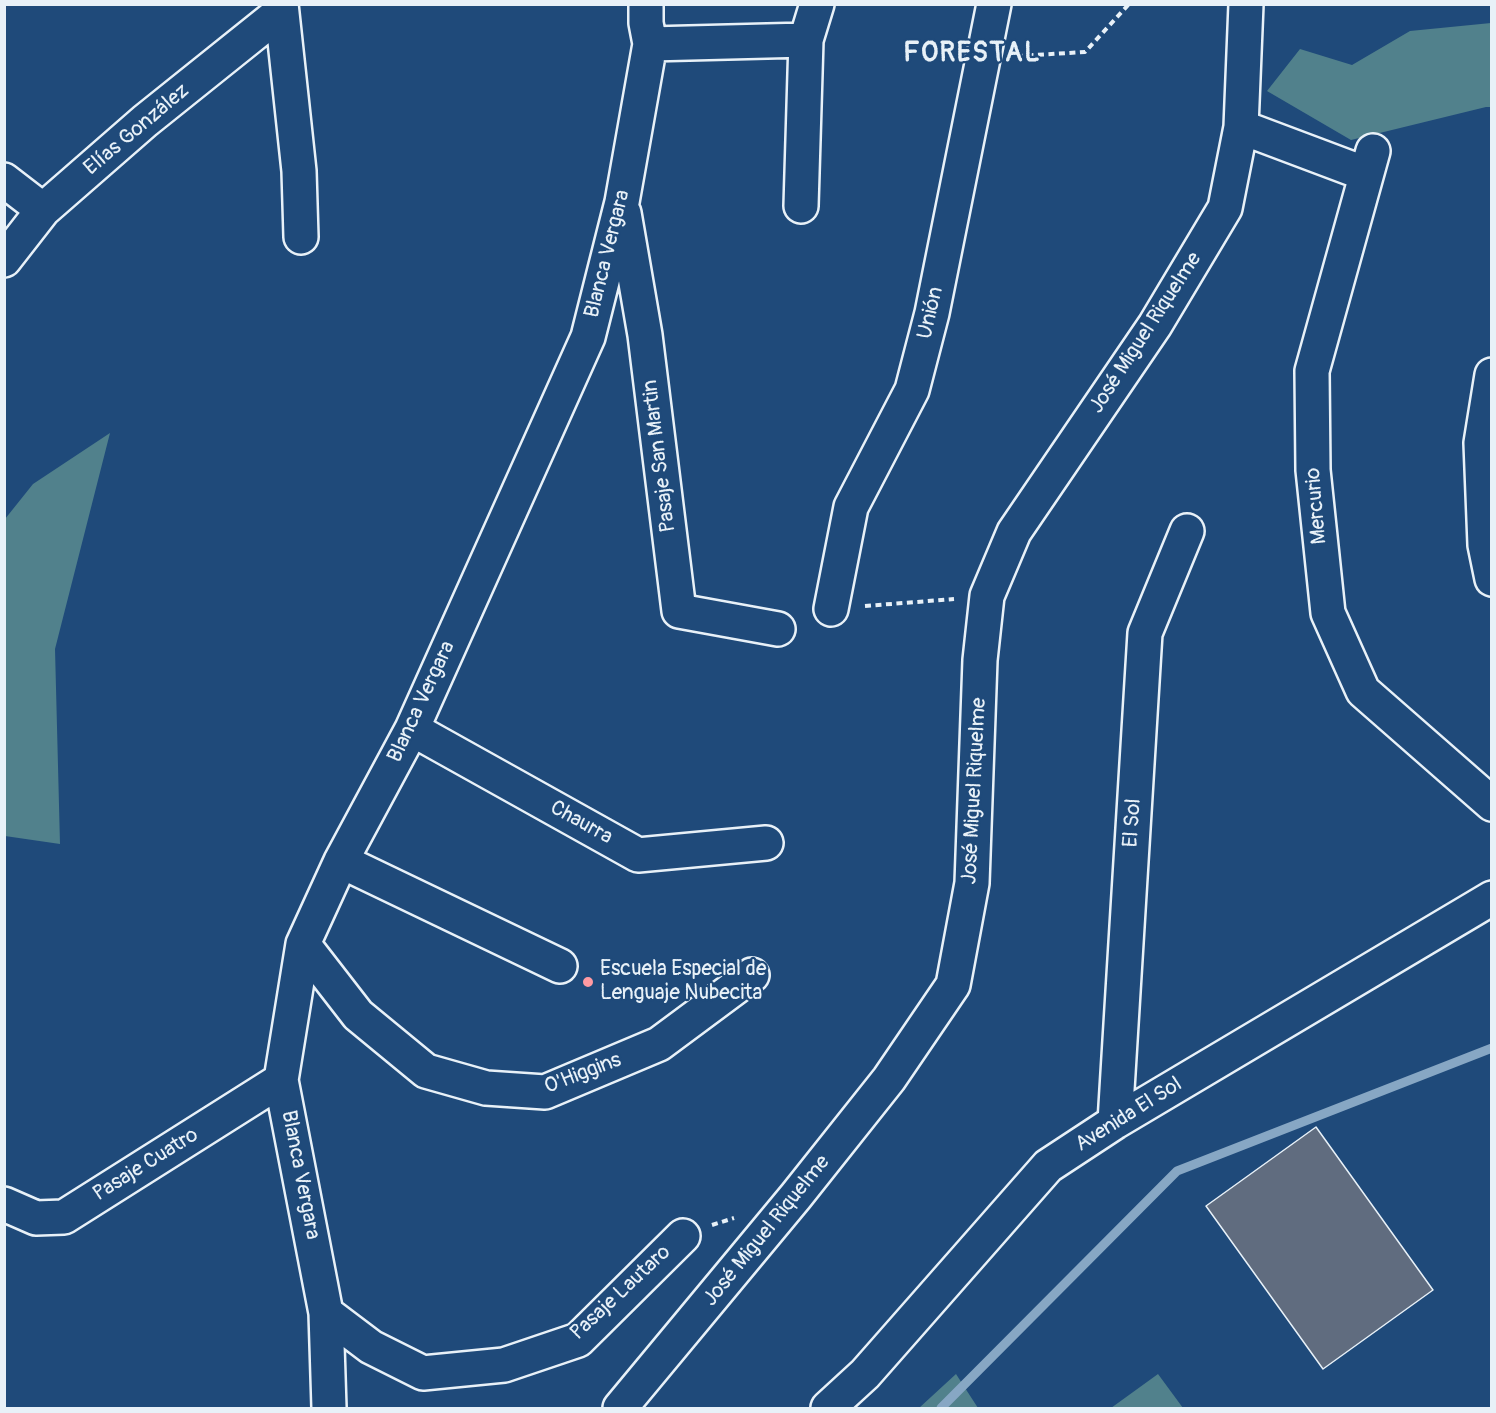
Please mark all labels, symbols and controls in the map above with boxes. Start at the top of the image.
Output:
district label: FORESTAL [903,38,1041,70]
street label: Elías González [79,79,195,181]
street label: Blanca Vergara [580,187,636,321]
street label: José Miguel Riquelme [1085,248,1207,418]
street label: Unión [913,284,949,342]
street label: Pasaje San Martin [638,378,682,534]
street label: Mercurio [1301,467,1333,545]
street label: Blanca Vergara [383,637,461,767]
street label: José Miguel Riquelme [958,697,992,885]
street label: Chaurra [545,796,617,850]
street label: El Sol [1119,798,1147,848]
place label: Escuela Especial de Lenguaje Nubecita [600,957,766,1007]
marker: Escuela Especial de Lenguaje Nubecita [581,975,595,989]
street label: O'Higgins [541,1048,625,1100]
street label: Avenida El Sol [1071,1072,1187,1158]
street label: Blanca Vergara [275,1108,325,1242]
street label: Pasaje Cuatro [89,1123,203,1207]
street label: José Miguel Riquelme [698,1150,836,1312]
street label: Pasaje Lautaro [566,1240,676,1346]

